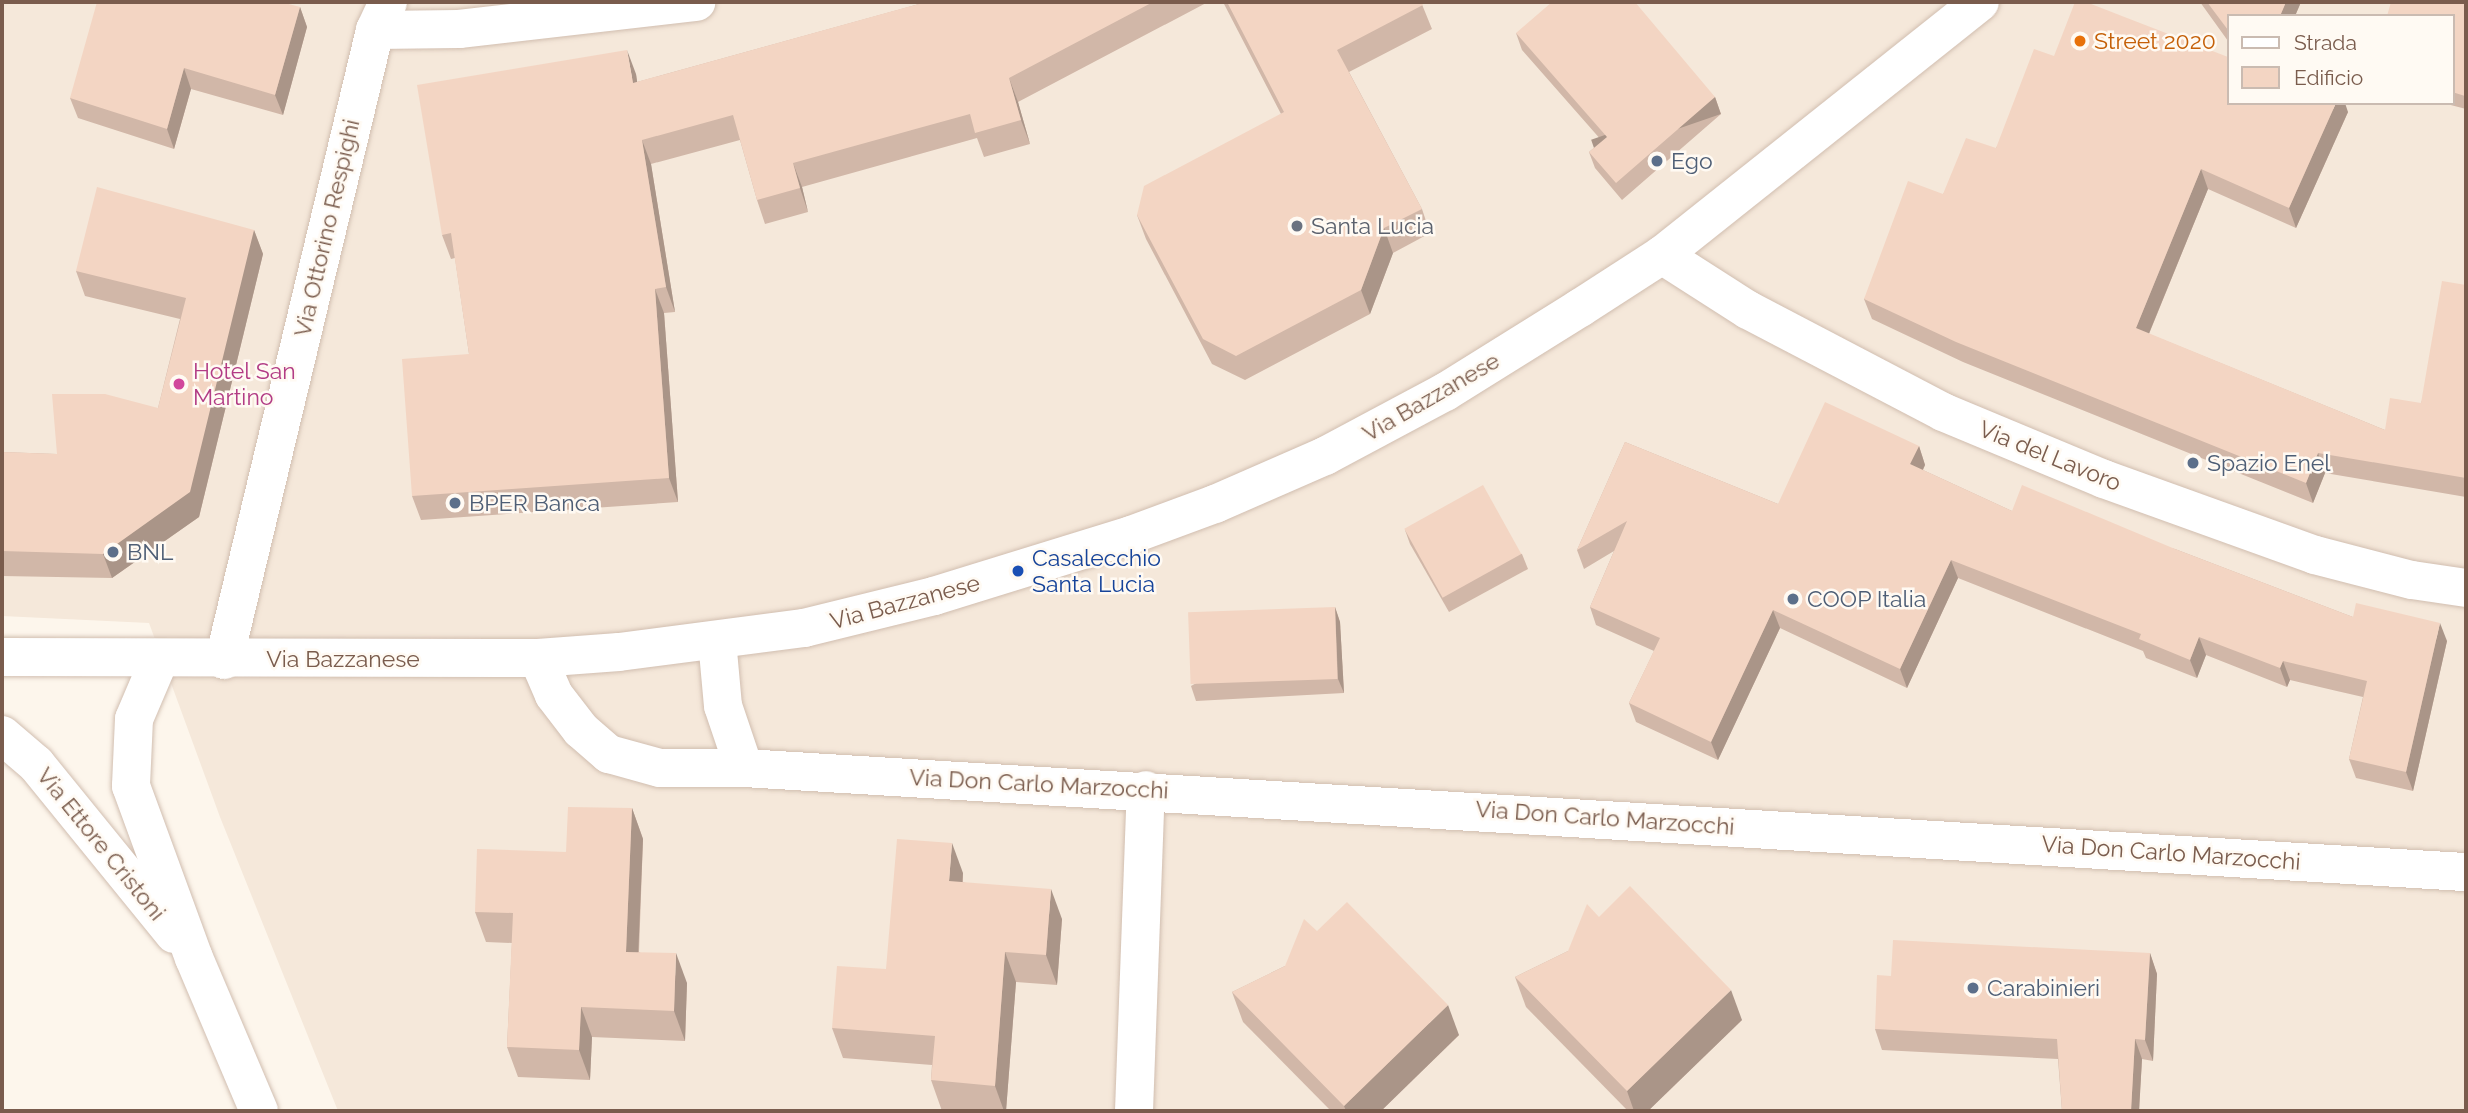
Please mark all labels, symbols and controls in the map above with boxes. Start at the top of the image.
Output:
legend [2226,14,2454,105]
place label: Street 2020 [2094,27,2216,55]
text: Strada [2294,30,2357,55]
marker: Street 2020 [2072,33,2088,49]
text: Edificio [2294,65,2363,90]
street label: Via Ottorino Respighi [289,117,365,339]
place label: Ego [1671,147,1713,175]
marker: Ego [1649,153,1665,169]
place label: Santa Lucia [1311,212,1434,240]
marker: Santa Lucia [1289,218,1305,234]
street label: Via Bazzanese [1358,347,1504,447]
place label: Hotel San Martino [193,357,296,411]
marker: Hotel San Martino [171,376,187,392]
street label: Via del Lavoro [1975,415,2125,497]
place label: Spazio Enel [2207,449,2331,477]
marker: Spazio Enel [2185,455,2201,471]
place label: BPER Banca [469,489,600,517]
marker: BPER Banca [447,495,463,511]
place label: BNL [127,538,173,566]
marker: BNL [105,544,121,560]
place label: Casalecchio Santa Lucia [1032,544,1161,598]
marker: Casalecchio Santa Lucia [1010,563,1026,579]
street label: Via Bazzanese [827,569,983,635]
place label: COOP Italia [1807,585,1927,613]
marker: COOP Italia [1785,591,1801,607]
street label: Via Bazzanese [266,645,420,673]
street label: Via Ettore Cristoni [31,762,171,926]
street label: Via Don Carlo Marzocchi [909,763,1169,805]
street label: Via Don Carlo Marzocchi [1475,795,1735,841]
street label: Via Don Carlo Marzocchi [2041,830,2301,876]
place label: Carabinieri [1987,974,2100,1002]
marker: Carabinieri [1965,980,1981,996]

